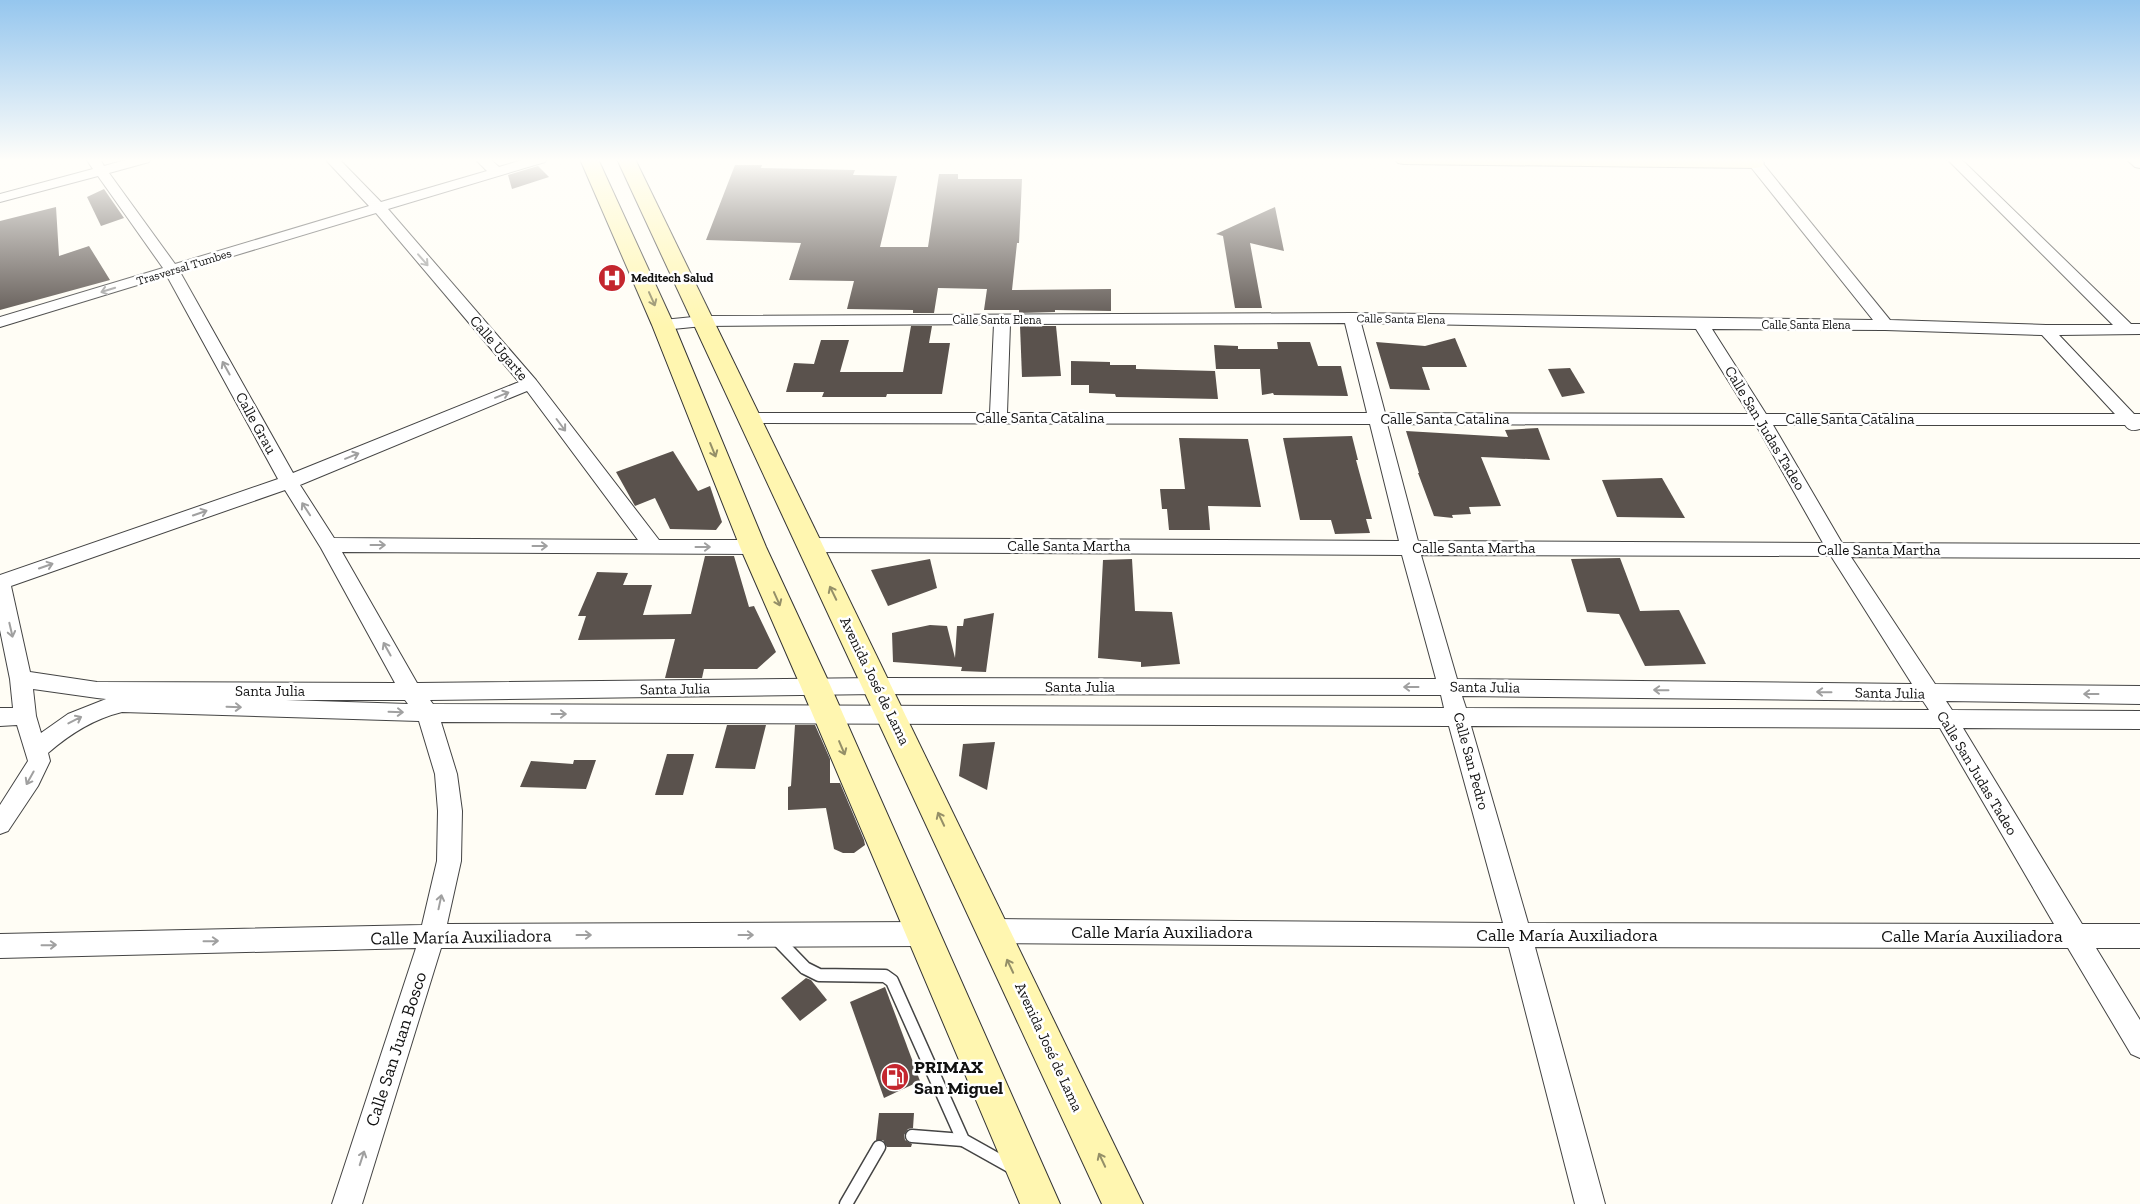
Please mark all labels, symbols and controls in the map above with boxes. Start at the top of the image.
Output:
street label: Trasversal Tumbes [135,246,233,288]
one-way arrow [417,253,429,266]
hospital icon: Meditech Salud [597,263,627,293]
place label: Meditech Salud [631,271,713,285]
one-way arrow [101,286,117,296]
one-way arrow [647,291,657,306]
street label: Calle Santa Elena [1356,311,1446,327]
street label: Calle Ugarte [466,312,532,384]
street label: Calle Santa Elena [953,313,1042,327]
street label: Calle Santa Elena [1762,318,1851,332]
one-way arrow [220,361,230,375]
street label: Calle San Judas Tadeo [1721,363,1809,494]
street label: Calle Grau [232,389,281,457]
one-way arrow [495,390,510,399]
street label: Calle Santa Catalina [975,409,1105,427]
street label: Calle Santa Catalina [1380,410,1510,428]
street label: Calle Santa Catalina [1785,410,1915,428]
one-way arrow [556,418,566,432]
one-way arrow [709,442,719,457]
one-way arrow [344,451,359,461]
one-way arrow [301,502,311,516]
one-way arrow [191,508,207,517]
street label: Calle Santa Martha [1007,537,1131,555]
street label: Calle Santa Martha [1412,539,1536,557]
one-way arrow [370,540,386,550]
one-way arrow [532,541,548,551]
street label: Calle Santa Martha [1817,541,1941,559]
one-way arrow [694,542,711,552]
one-way arrow [38,561,53,570]
one-way arrow [827,586,837,601]
one-way arrow [772,591,782,606]
street label: Avenida José de Lama [836,614,914,748]
one-way arrow [7,622,16,638]
one-way arrow [382,643,392,657]
street label: Santa Julia [1450,677,1520,697]
street label: Santa Julia [1045,678,1115,696]
street label: Santa Julia [640,679,710,699]
street label: Santa Julia [235,682,305,700]
one-way arrow [1404,682,1420,692]
street label: Santa Julia [1855,683,1925,703]
one-way arrow [1654,685,1670,695]
one-way arrow [1816,687,1832,697]
one-way arrow [2084,689,2100,699]
one-way arrow [225,702,241,712]
one-way arrow [388,707,404,717]
street label: Calle San Judas Tadeo [1933,708,2021,839]
one-way arrow [550,709,566,719]
street label: Calle San Pedro [1449,710,1493,812]
one-way arrow [67,715,82,725]
one-way arrow [838,740,848,755]
one-way arrow [25,770,35,785]
one-way arrow [935,812,945,827]
one-way arrow [436,894,445,910]
street label: Calle María Auxiliadora [1071,921,1253,943]
street label: Calle María Auxiliadora [370,924,552,950]
street label: Calle María Auxiliadora [1476,924,1658,946]
street label: Calle María Auxiliadora [1881,925,2063,947]
one-way arrow [738,930,754,940]
one-way arrow [575,931,591,940]
one-way arrow [202,936,219,946]
one-way arrow [40,940,56,950]
one-way arrow [1005,958,1015,973]
street label: Calle San Juan Bosco [361,969,431,1129]
street label: Avenida José de Lama [1011,980,1087,1114]
place label: PRIMAX San Miguel [914,1056,1003,1099]
fuel station icon: PRIMAX San Miguel [880,1062,910,1092]
one-way arrow [357,1150,367,1166]
one-way arrow [1097,1153,1107,1168]

